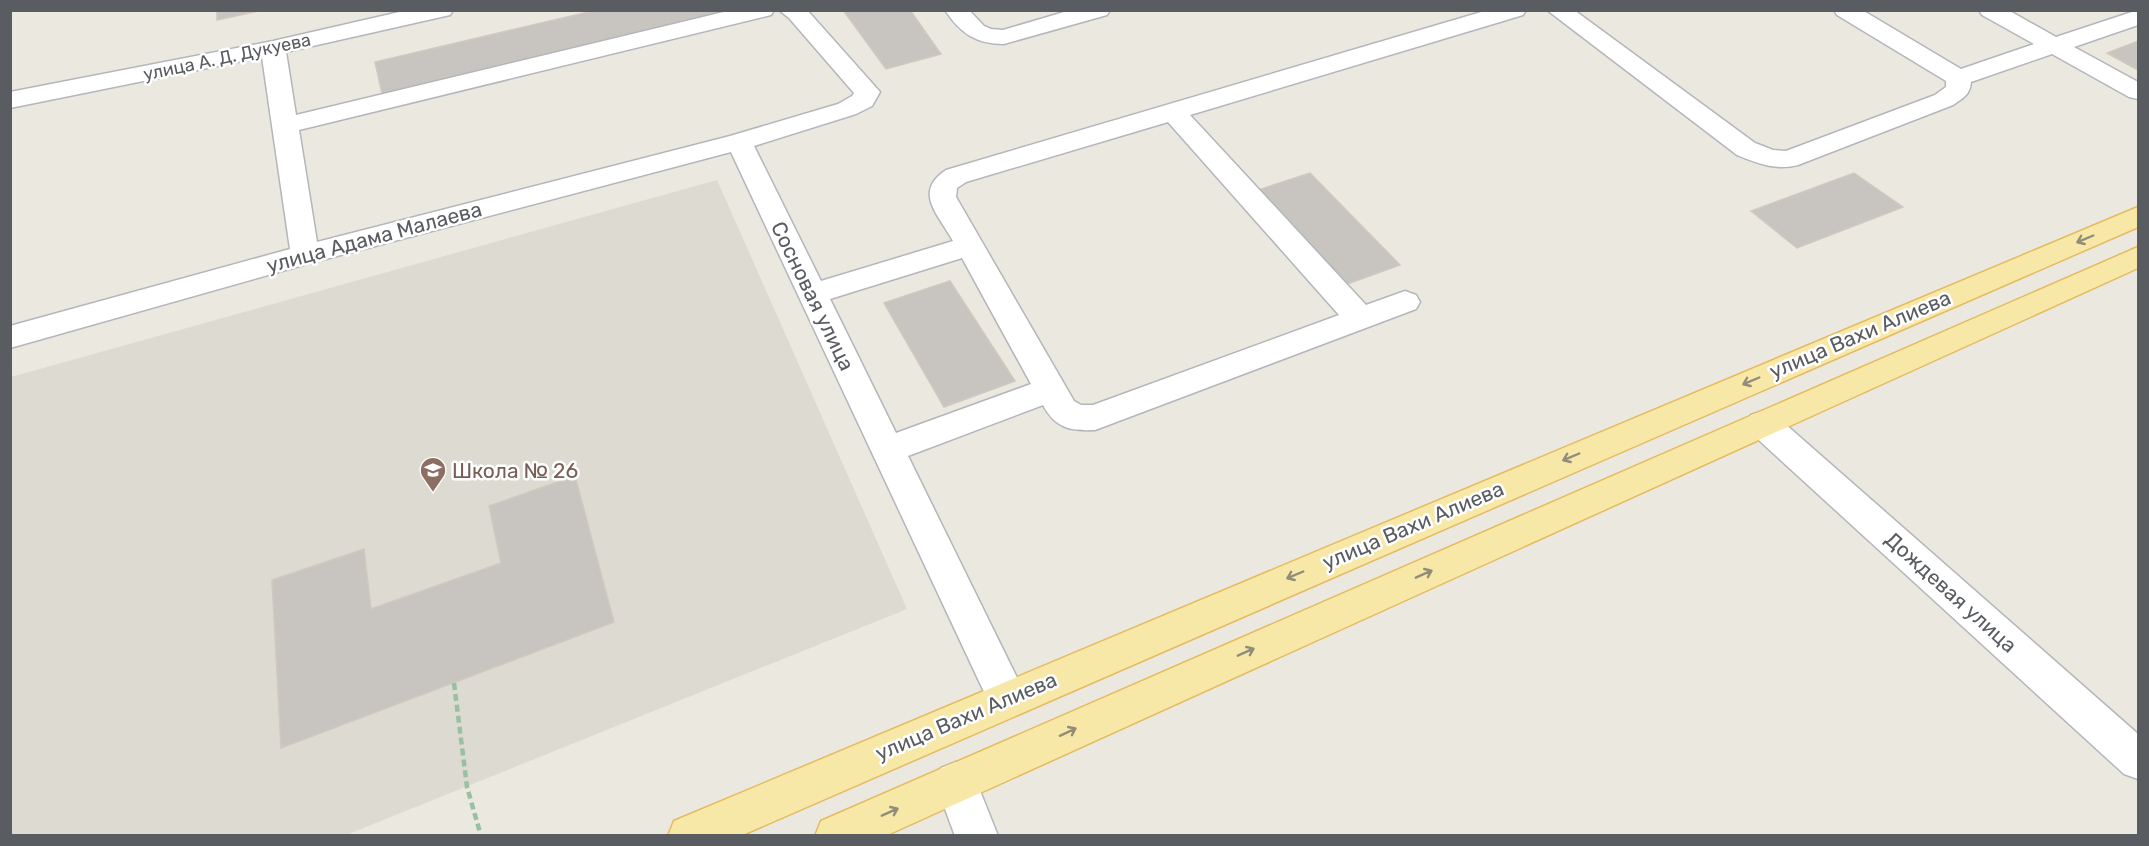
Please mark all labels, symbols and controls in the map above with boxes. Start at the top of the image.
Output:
street label: улица А. Д. Дукуева [141,28,313,86]
street label: улица Адама Малаева [264,196,484,278]
street label: Сосновая улица [766,217,860,375]
one-way arrow [2076,233,2094,245]
street label: улица Вахи Алиева [1766,284,1954,384]
one-way arrow [1742,376,1760,387]
one-way arrow [1563,452,1581,464]
school or university icon: Школа № 26 [418,455,448,493]
place label: Школа № 26 [452,458,578,483]
street label: улица Вахи Алиева [1319,475,1507,575]
street label: Дождевая улица [1880,526,2022,658]
one-way arrow [1415,567,1433,578]
one-way arrow [1287,570,1305,581]
one-way arrow [1236,646,1254,657]
street label: улица Вахи Алиева [872,666,1060,766]
one-way arrow [1058,725,1076,737]
one-way arrow [880,805,898,817]

